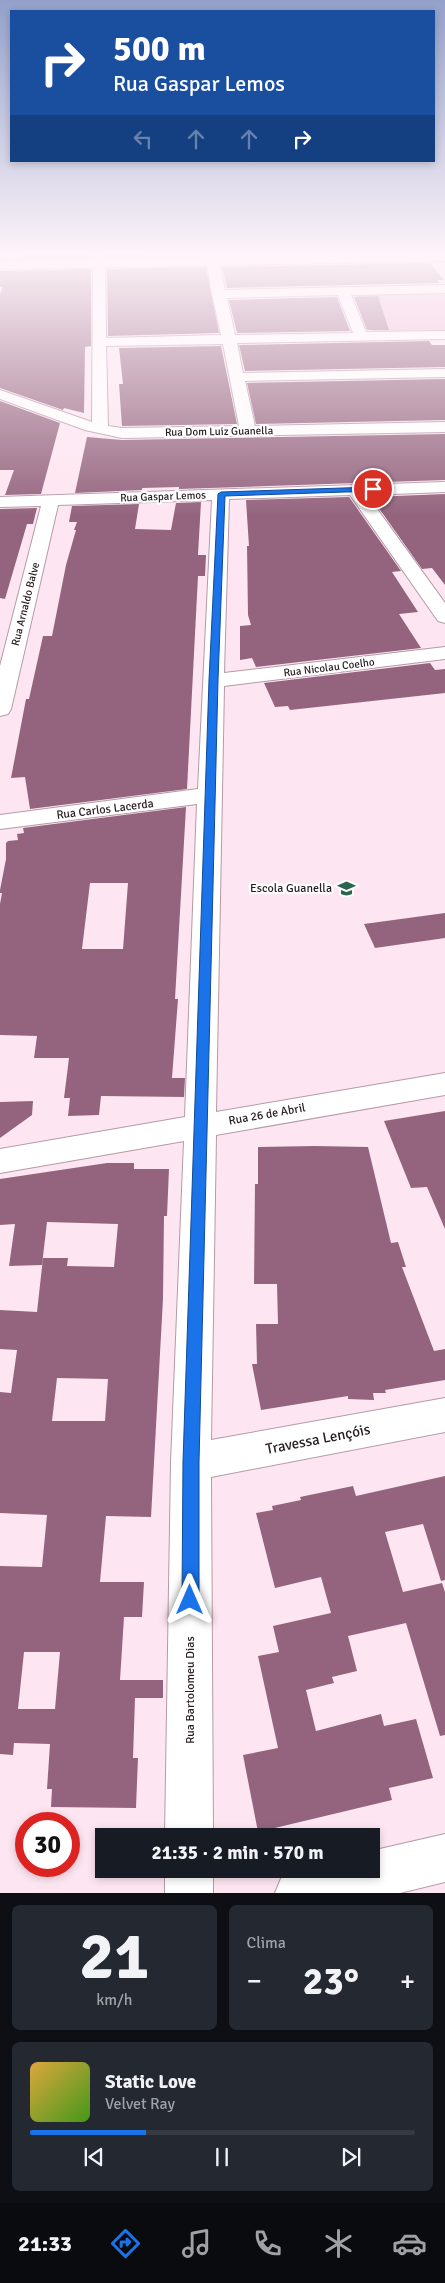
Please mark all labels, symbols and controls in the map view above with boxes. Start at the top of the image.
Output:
text: 500 m [113,27,206,70]
icon: right [30,30,95,95]
text: Rua Gaspar Lemos [113,70,285,97]
icon: left [129,125,157,153]
icon: ahead [182,125,210,153]
icon: ahead [235,125,263,153]
icon: right [288,125,316,153]
street label: Rua Dom Luiz Guanella [165,424,274,439]
pin [352,468,394,510]
icon: arrive [359,475,387,503]
street label: Rua Gaspar Lemos [120,488,206,504]
street label: Rua Arnaldo Balve [9,561,42,647]
street label: Rua Nicolau Coelho [283,655,376,680]
street label: Rua Carlos Lacerda [56,796,155,823]
school or university icon: Escola Guanella [336,878,356,898]
place label: Escola Guanella [250,881,332,896]
street label: Rua 26 de Abril [227,1100,307,1129]
street label: Travessa Lençóis [264,1420,372,1458]
position arrow [163,1573,215,1625]
street label: Rua Bartolomeu Dias [183,1636,198,1744]
speed limit sign: 30 [15,1812,80,1877]
text: 21:35 · 2 min · 570 m [151,1841,324,1865]
text: 21 [79,1917,149,1997]
text: Clima [247,1933,286,1953]
text: 23° [303,1958,359,2005]
text: − [247,1964,262,1998]
text: + [400,1964,415,1998]
text: km/h [96,1990,132,2010]
text: Static Love [105,2070,196,2094]
text: Velvet Ray [105,2094,175,2114]
icon: previous [80,2143,108,2171]
icon: pause [208,2143,236,2171]
icon: next [337,2143,365,2171]
icon: directions [108,2226,143,2261]
icon: music [179,2226,214,2261]
icon: phone [250,2226,285,2261]
icon: climate [321,2226,356,2261]
icon: car [392,2226,427,2261]
text: 21:33 [18,2230,72,2257]

